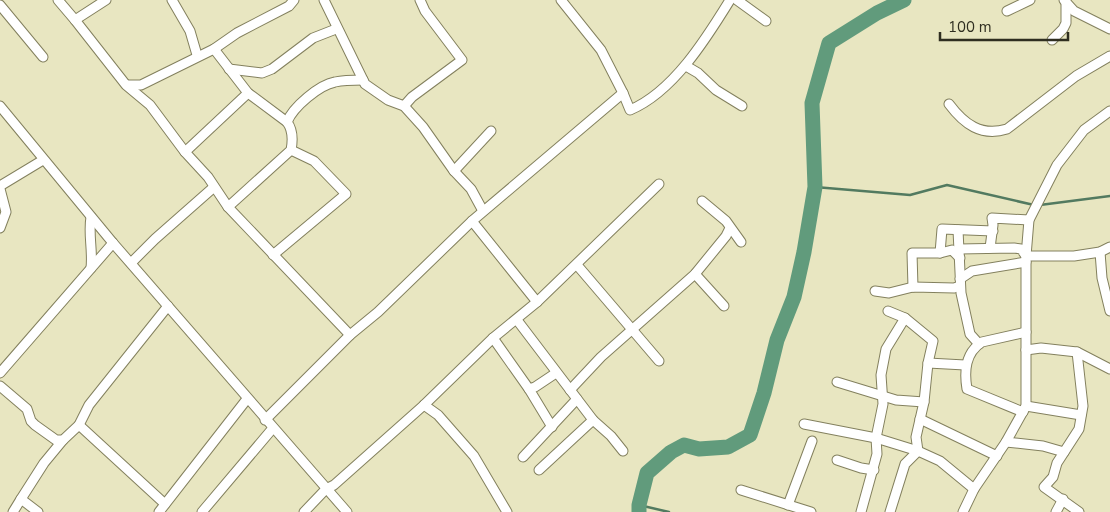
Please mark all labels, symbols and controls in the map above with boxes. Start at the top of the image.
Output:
scale bar [940,10,1068,42]
text: 100 m [948,17,992,37]

